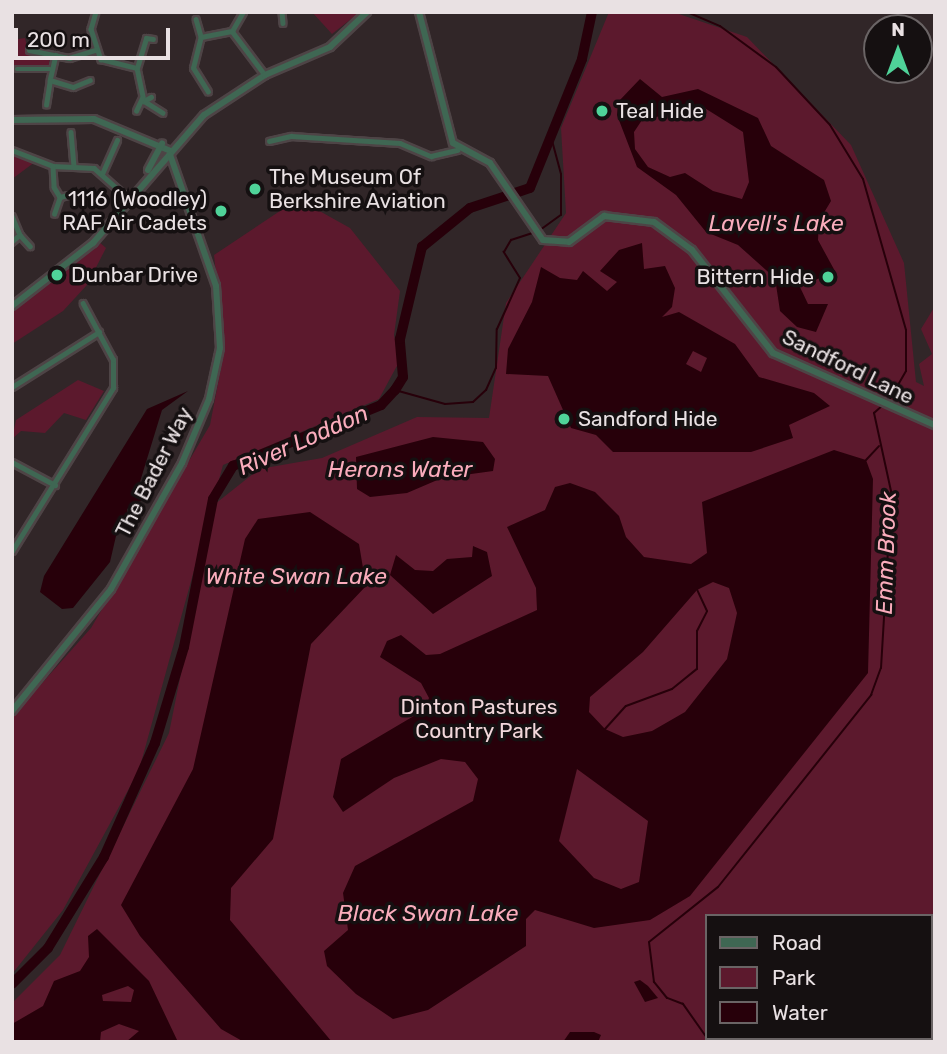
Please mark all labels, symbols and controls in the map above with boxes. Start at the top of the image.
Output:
scale bar [18,14,173,58]
north arrow [863,14,933,84]
text: N [891,18,905,41]
text: 200 m [27,27,90,52]
place label: Teal Hide [616,98,704,124]
marker: Teal Hide [594,103,610,119]
place label: The Museum Of Berkshire Aviation [269,164,446,214]
marker: The Museum Of Berkshire Aviation [247,181,263,197]
place label: 1116 (Woodley) RAF Air Cadets [61,186,207,236]
marker: 1116 (Woodley) RAF Air Cadets [213,203,229,219]
water label: Lavell's Lake [708,209,844,237]
place label: Dunbar Drive [71,262,199,288]
place label: Bittern Hide [697,264,814,290]
marker: Dunbar Drive [49,267,65,283]
marker: Bittern Hide [820,269,836,285]
street label: Sandford Lane [778,324,918,410]
water label: River Loddon [233,399,373,481]
street label: The Bader Way [110,402,198,542]
place label: Sandford Hide [578,406,718,432]
marker: Sandford Hide [556,411,572,427]
water label: Herons Water [328,455,472,483]
water label: Emm Brook [870,491,902,615]
water label: White Swan Lake [205,562,387,590]
park label: Dinton Pastures Country Park [401,694,557,744]
water label: Black Swan Lake [337,899,519,927]
legend [706,914,933,1040]
text: Road [772,930,822,955]
text: Park [772,965,816,990]
text: Water [772,1000,828,1025]

